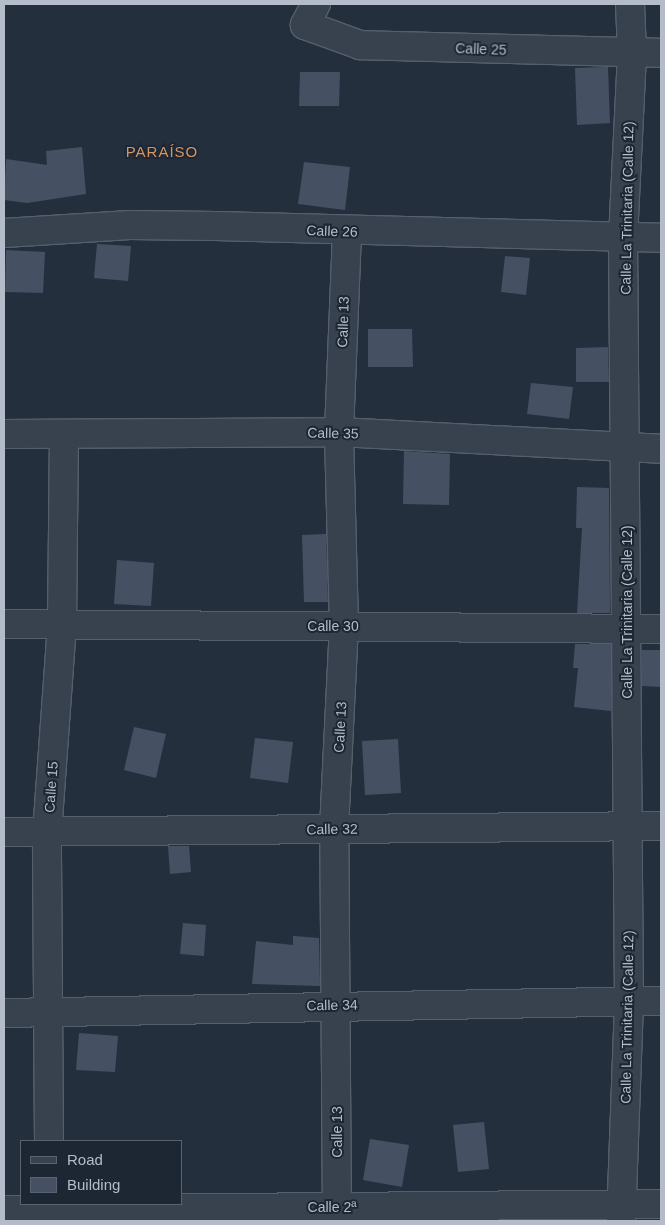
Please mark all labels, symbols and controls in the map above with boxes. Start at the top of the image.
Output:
street label: Calle 25 [455,40,507,58]
street label: Calle La Trinitaria (Calle 12) [617,121,637,295]
district label: PARAÍSO [125,143,199,161]
street label: Calle 26 [306,222,358,240]
street label: Calle 13 [334,296,352,348]
street label: Calle 35 [307,424,359,442]
street label: Calle La Trinitaria (Calle 12) [619,525,635,699]
street label: Calle 30 [307,618,359,634]
street label: Calle 13 [330,701,350,753]
street label: Calle 15 [41,761,61,813]
street label: Calle 32 [306,820,358,838]
street label: Calle La Trinitaria (Calle 12) [617,930,637,1104]
street label: Calle 34 [306,996,358,1014]
street label: Calle 13 [329,1106,345,1158]
legend [20,1140,182,1205]
text: Road [67,1151,103,1168]
text: Building [67,1176,120,1193]
street label: Calle 2ª [308,1199,356,1215]

